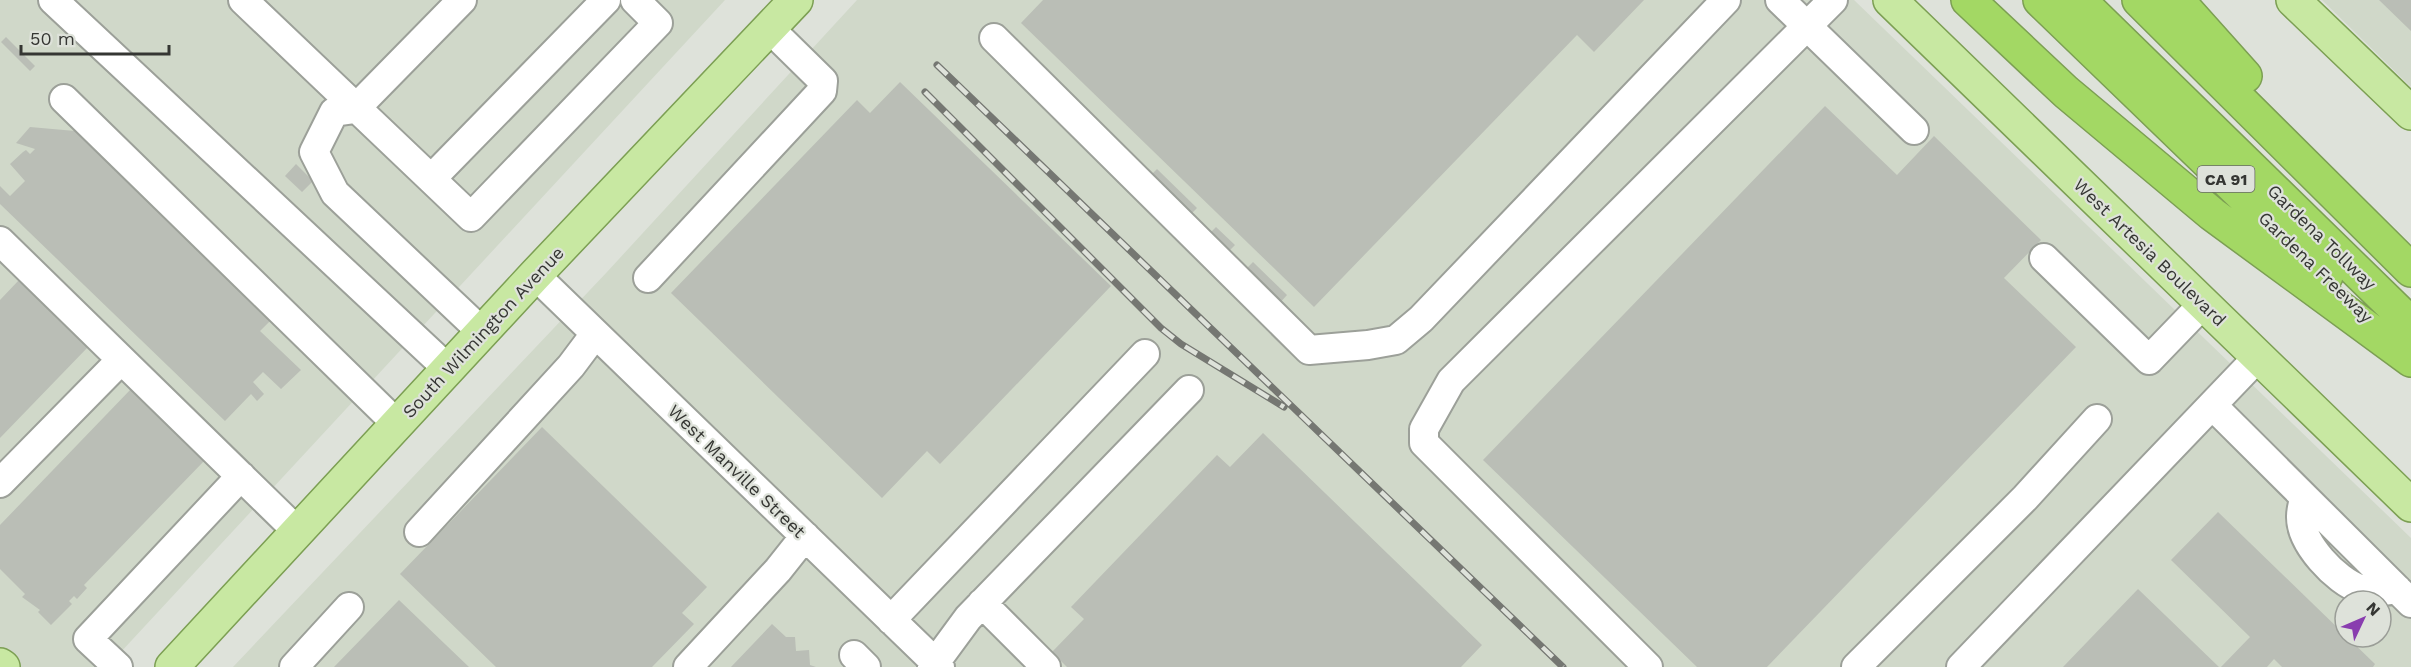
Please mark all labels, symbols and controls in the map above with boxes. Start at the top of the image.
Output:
scale bar [21,18,170,56]
text: 50 m [30,28,75,49]
road number: CA 91 [2198,166,2254,192]
street label: West Artesia Boulevard [2070,174,2230,330]
street label: Gardena Tollway [2263,180,2381,295]
street label: Gardena Freeway [2255,207,2378,327]
street label: South Wilmington Avenue [398,242,568,422]
street label: West Manville Street [664,400,810,542]
north arrow [2333,589,2393,649]
text: N [2362,598,2384,620]

